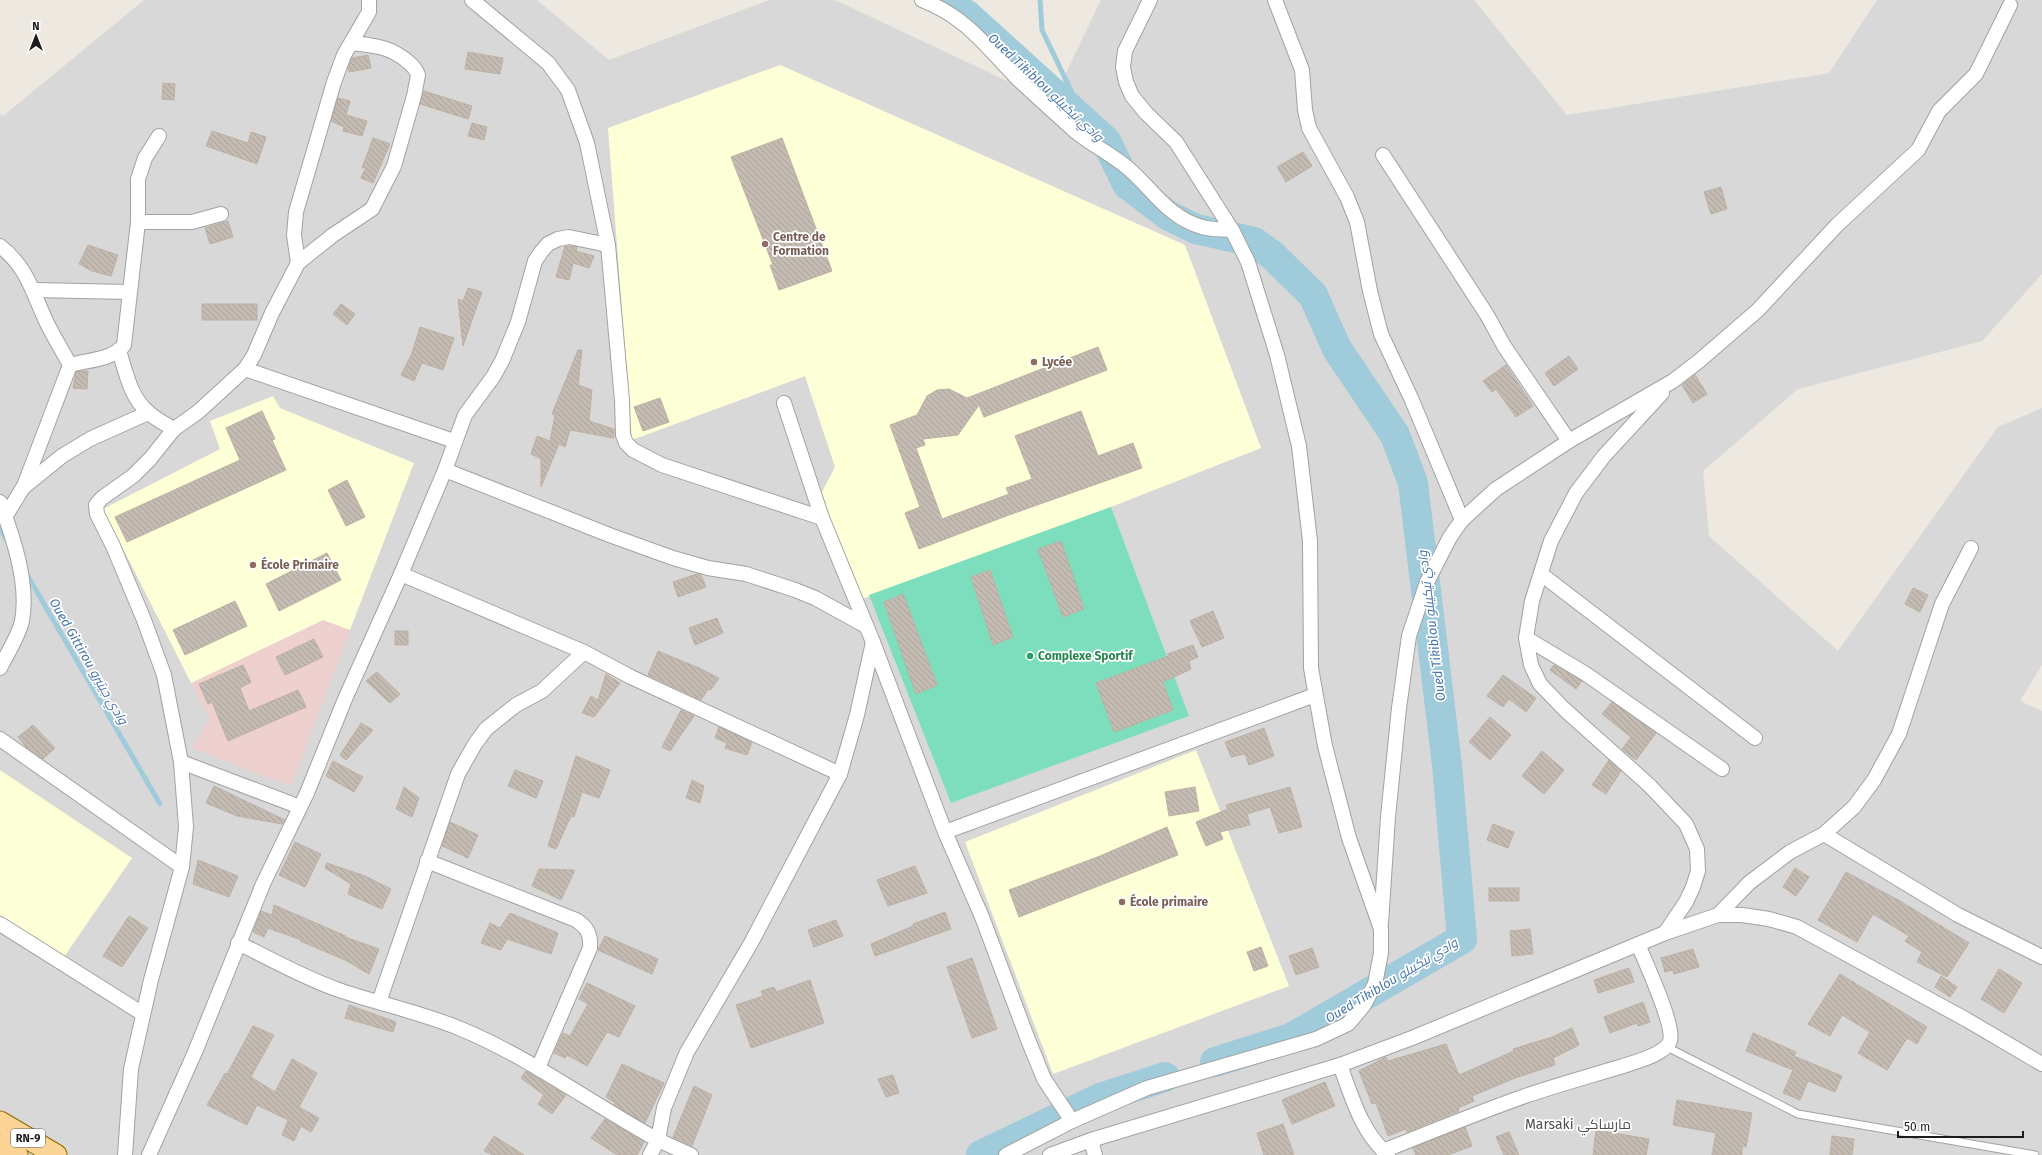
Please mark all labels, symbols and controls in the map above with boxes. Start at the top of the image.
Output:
north arrow [16,16,56,56]
text: N [32,20,40,33]
water label: Oued Tikiblou وادي تيكيبلو [983,30,1107,147]
place label: Centre de Formation [773,230,829,258]
marker: Centre de Formation [760,239,770,249]
place label: Lycée [1042,355,1072,369]
marker: Lycée [1029,357,1039,367]
water label: Oued Tikiblou وادي تيكيبلو [1415,549,1451,702]
place label: École Primaire [261,556,339,572]
marker: École Primaire [248,560,258,570]
water label: Oued Gittirou وادي جيتيرو [44,596,131,729]
place label: Complexe Sportif [1038,649,1134,663]
marker: Complexe Sportif [1025,651,1035,661]
place label: École primaire [1130,893,1208,909]
marker: École primaire [1117,897,1127,907]
water label: Oued Tikiblou وادي تيكيبلو [1322,935,1462,1028]
scale bar [1898,1113,2023,1139]
district label: Marsaki مارساكي [1525,1116,1631,1136]
text: 50 m [1904,1120,1930,1134]
road number: RN-9 [11,1129,45,1147]

